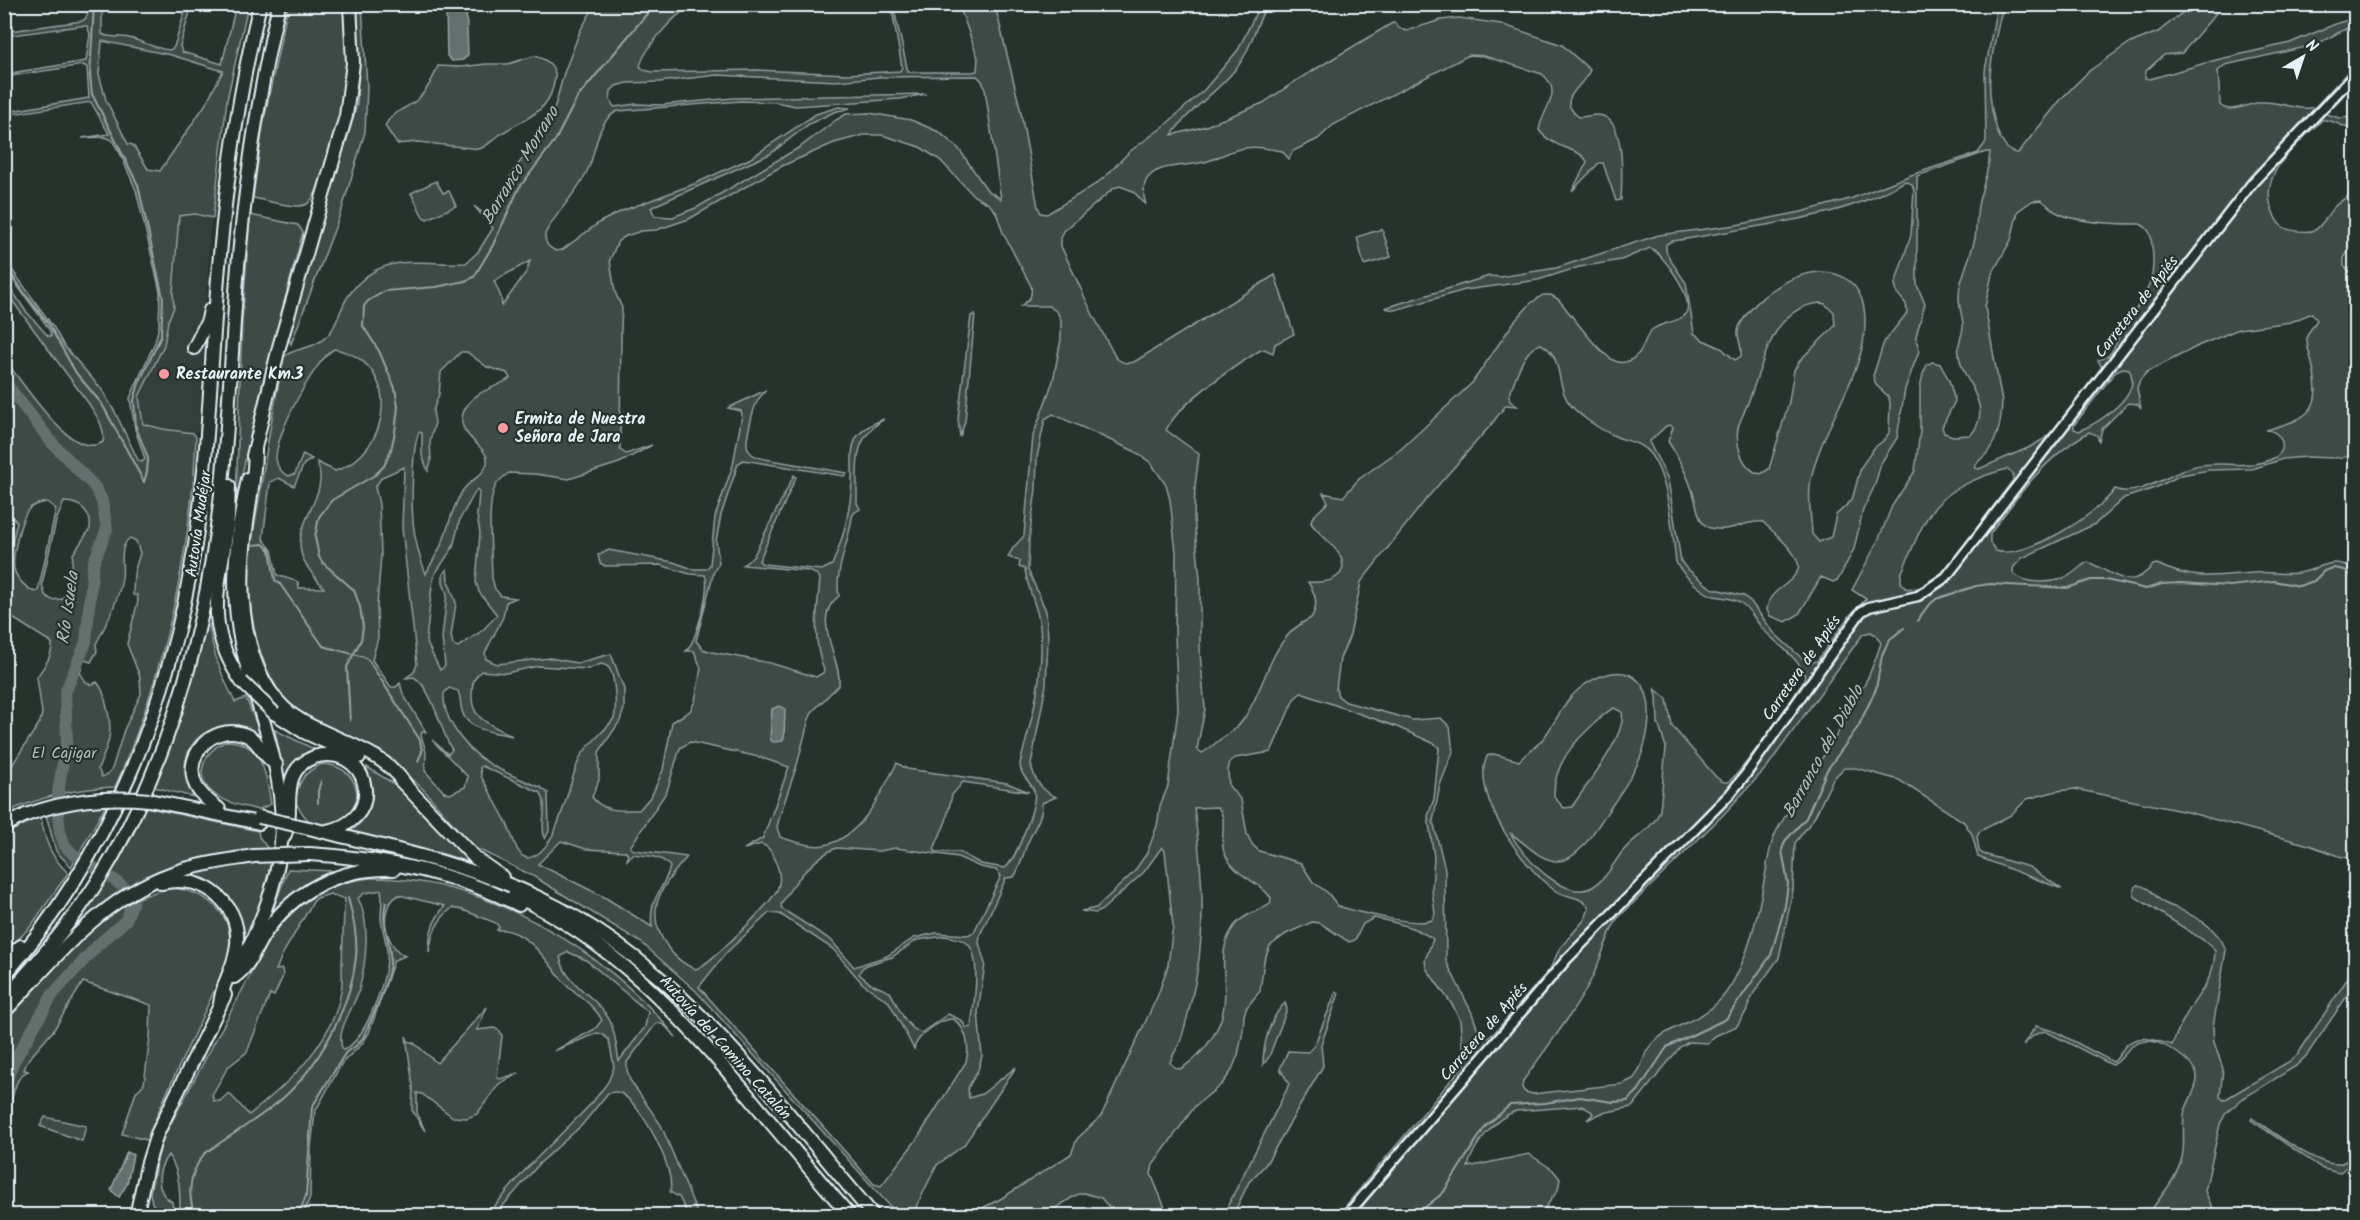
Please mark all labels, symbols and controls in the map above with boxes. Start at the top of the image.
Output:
north arrow [2273,27,2333,87]
text: N [2300,34,2323,59]
water label: Barranco Morrano [474,100,569,231]
street label: Carretera de Apiés [2089,250,2185,364]
place label: Restaurante Km.3 [176,362,304,387]
marker: Restaurante Km.3 [157,367,171,381]
place label: Ermita de Nuestra Señora de Jara [515,407,645,450]
marker: Ermita de Nuestra Señora de Jara [496,421,510,435]
street label: Autovía Mudéjar [179,467,219,579]
water label: Río Isuela [50,568,89,646]
street label: Carretera de Apiés [1756,610,1848,726]
water label: Barranco del Diablo [1775,679,1874,824]
park label: El Cajigar [31,741,98,766]
street label: Autovía del Camino Catalán [653,970,797,1126]
street label: Carretera de Apiés [1434,977,1534,1087]

